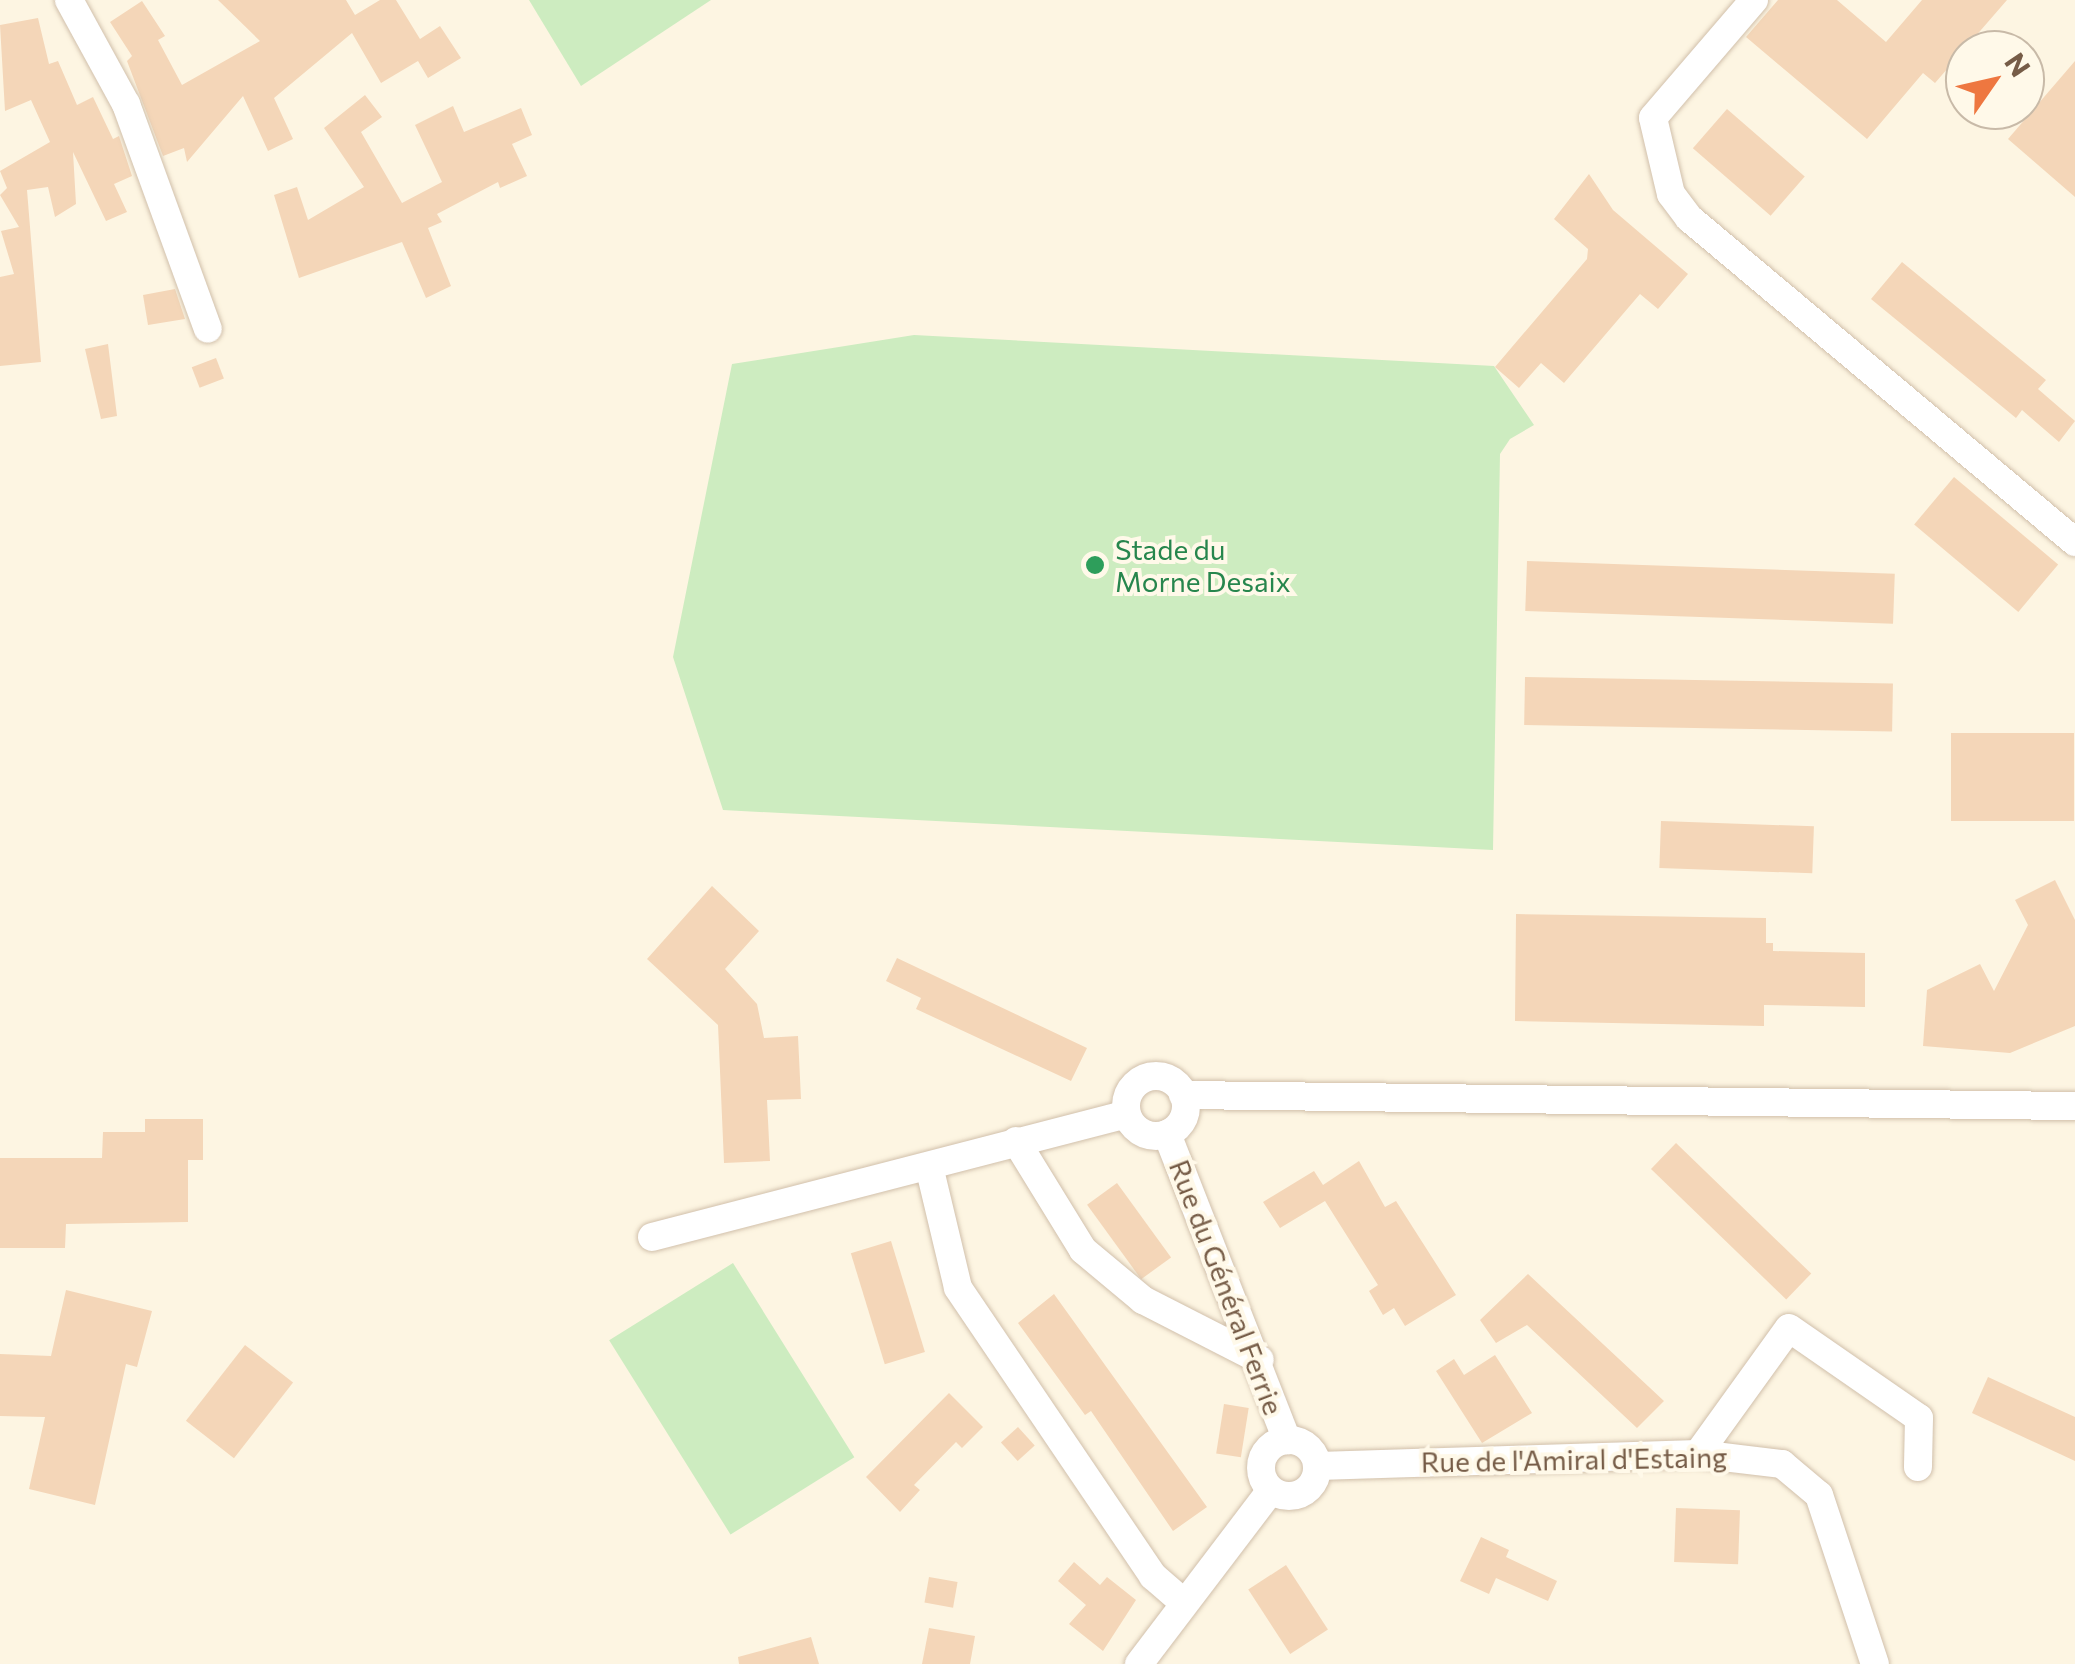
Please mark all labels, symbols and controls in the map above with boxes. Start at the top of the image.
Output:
north arrow [1945,30,2045,130]
text: N [1998,46,2038,83]
place label: Stade du Morne Desaix [1115,532,1291,598]
marker: Stade du Morne Desaix [1084,554,1106,576]
street label: Rue du Général Ferrie [1163,1155,1291,1419]
street label: Rue de l'Amiral d'Estaing [1421,1440,1727,1478]

